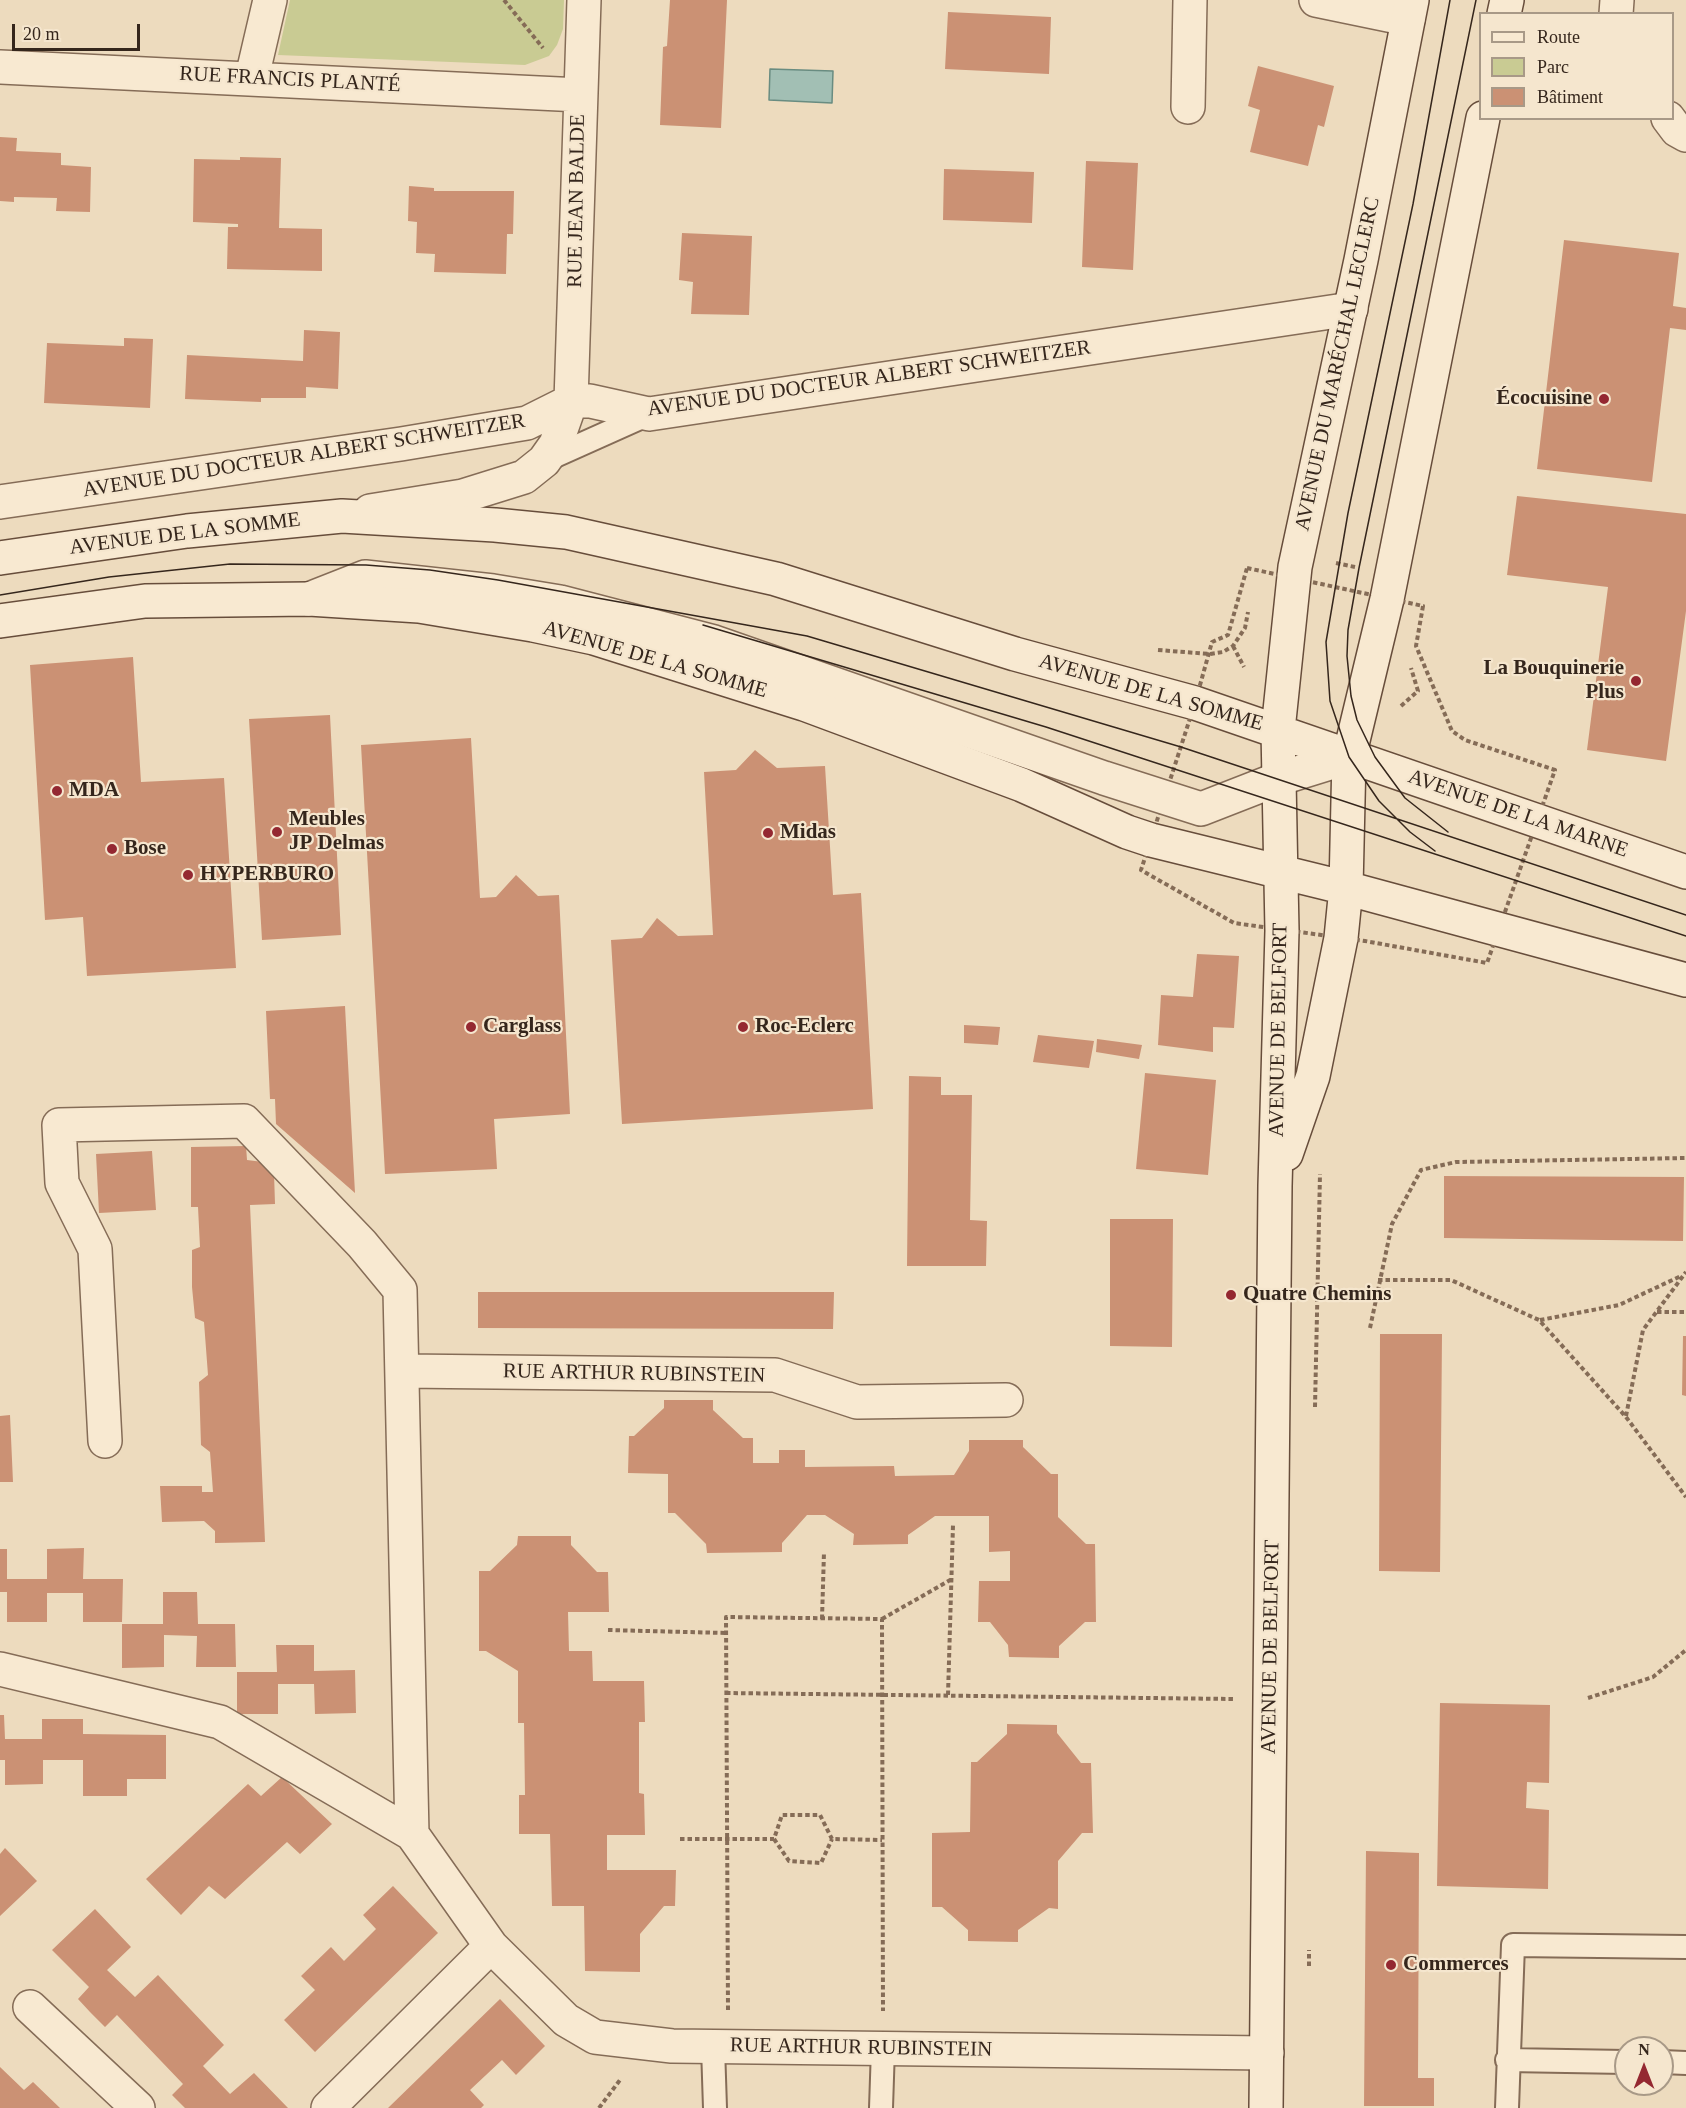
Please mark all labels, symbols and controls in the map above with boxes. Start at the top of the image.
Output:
scale bar [15,12,142,50]
legend [1479,12,1674,120]
text: 20 m [23,24,60,44]
text: Route [1537,27,1580,47]
text: Parc [1537,57,1569,77]
street label: RUE FRANCIS PLANTÉ [179,62,401,98]
text: Bâtiment [1537,87,1603,107]
street label: RUE JEAN BALDE [563,114,591,288]
street label: AVENUE DU MARÉCHAL LECLERC [1290,195,1386,533]
street label: AVENUE DU DOCTEUR ALBERT SCHWEITZER [646,335,1092,423]
place label: Écocuisine [1496,386,1592,412]
marker: Écocuisine [1597,392,1611,406]
street label: AVENUE DU DOCTEUR ALBERT SCHWEITZER [81,409,527,503]
street label: AVENUE DE LA SOMME [68,507,302,561]
street label: AVENUE DE LA SOMME [540,616,770,704]
street label: AVENUE DE LA SOMME [1036,649,1266,737]
place label: La Bouquinerie Plus [1483,656,1624,706]
marker: La Bouquinerie Plus [1629,674,1643,688]
street label: AVENUE DE LA MARNE [1405,764,1631,864]
place label: MDA [69,778,119,804]
marker: MDA [50,784,64,798]
place label: Meubles JP Delmas [289,807,384,857]
place label: Midas [780,820,836,846]
marker: Meubles JP Delmas [270,825,284,839]
marker: Midas [761,826,775,840]
place label: Bose [124,836,166,862]
marker: Bose [105,842,119,856]
place label: HYPERBURO [200,862,334,888]
marker: HYPERBURO [181,868,195,882]
street label: AVENUE DE BELFORT [1265,923,1293,1137]
place label: Carglass [483,1014,561,1040]
place label: Roc-Eclerc [755,1014,854,1040]
marker: Carglass [464,1020,478,1034]
marker: Roc-Eclerc [736,1020,750,1034]
place label: Quatre Chemins [1243,1282,1391,1308]
marker: Quatre Chemins [1224,1288,1238,1302]
street label: RUE ARTHUR RUBINSTEIN [503,1359,765,1389]
street label: AVENUE DE BELFORT [1257,1540,1285,1754]
place label: Commerces [1403,1952,1509,1978]
marker: Commerces [1384,1958,1398,1972]
street label: RUE ARTHUR RUBINSTEIN [730,2033,992,2063]
north arrow [1614,2036,1674,2096]
text: N [1638,2041,1650,2058]

